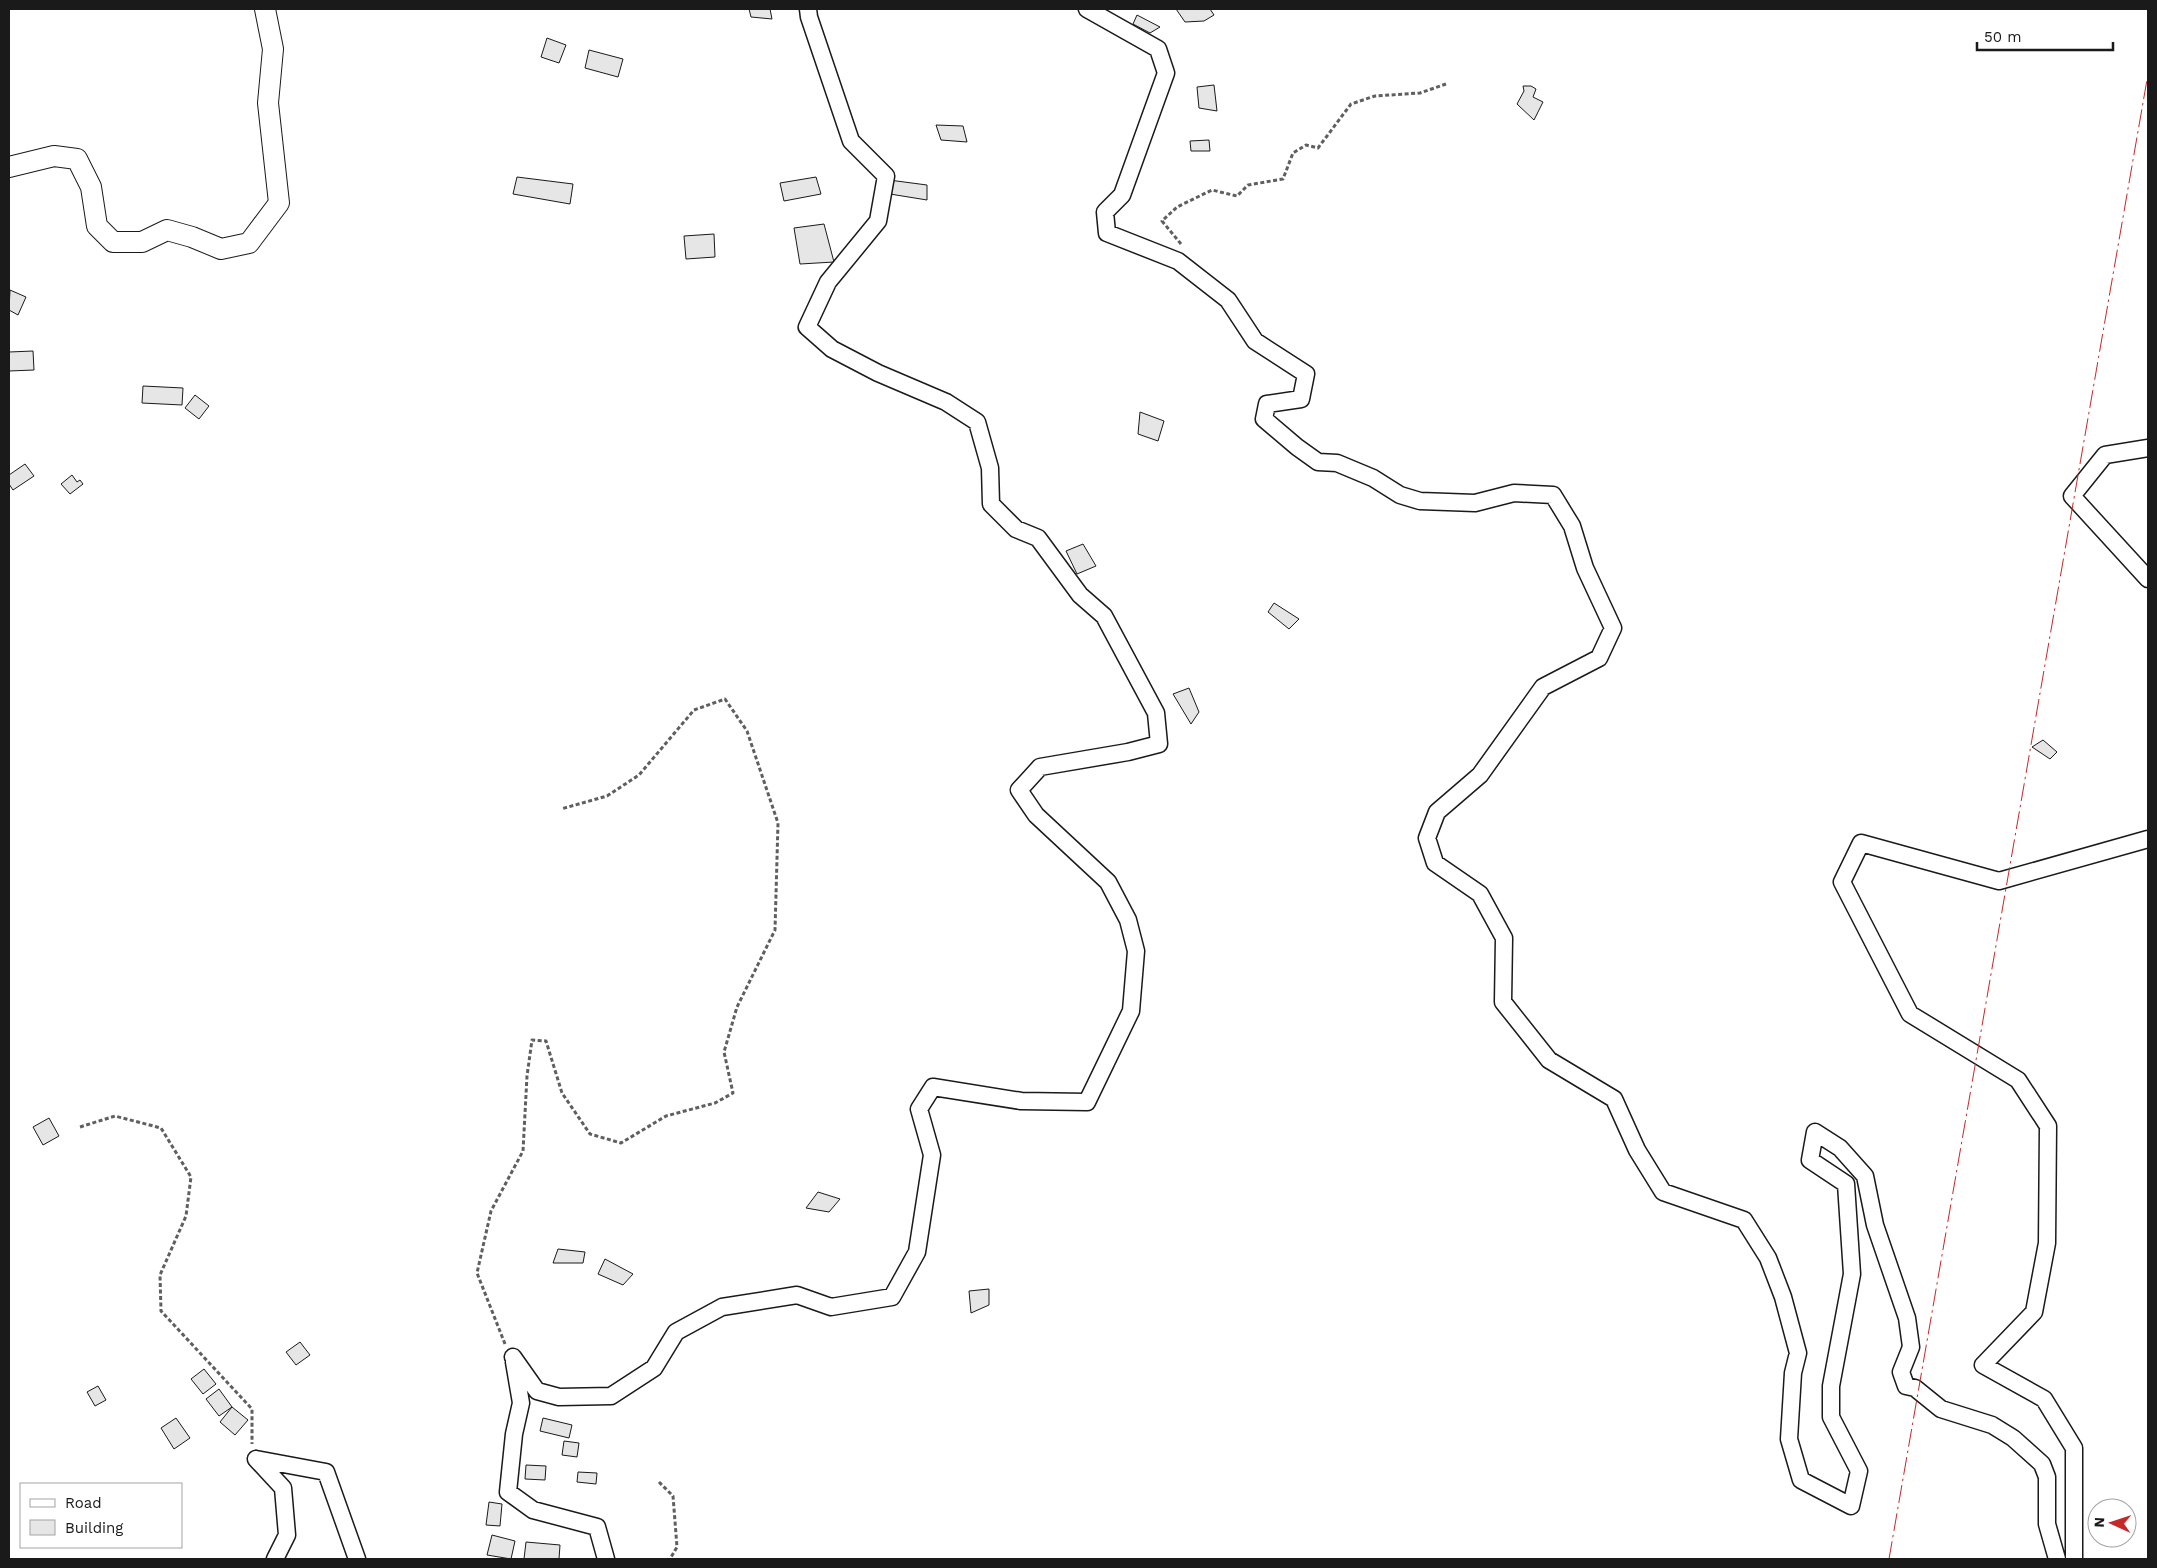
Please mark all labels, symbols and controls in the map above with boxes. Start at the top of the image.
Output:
scale bar [1977,20,2113,52]
text: 50 m [1984,28,2021,46]
legend [20,1483,182,1548]
text: Road [65,1494,102,1512]
north arrow [2087,1498,2137,1548]
text: N [2091,1517,2107,1528]
text: Building [65,1519,123,1537]

